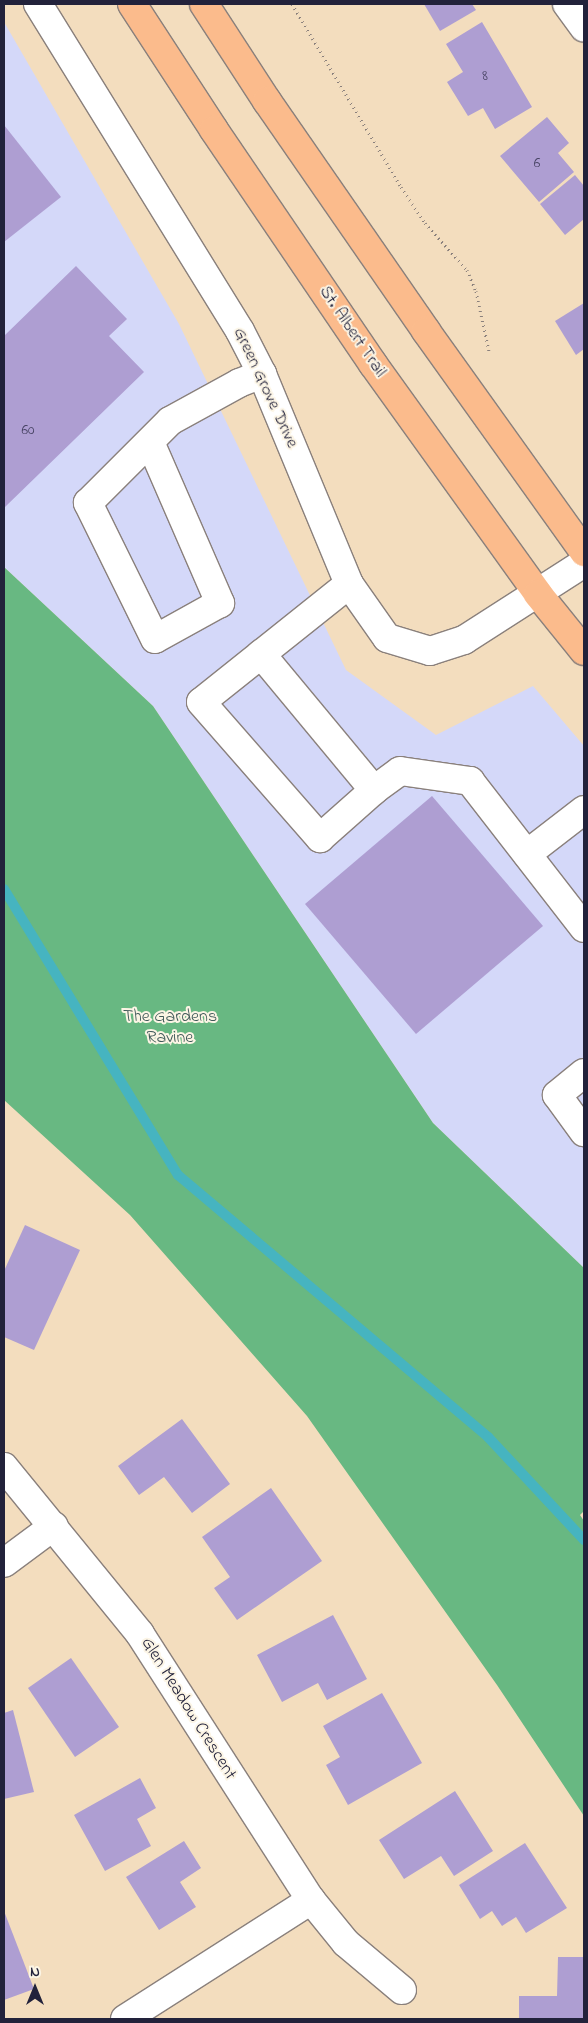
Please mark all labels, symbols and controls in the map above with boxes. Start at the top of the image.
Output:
house number: 8 [482,68,488,86]
house number: 6 [534,155,540,173]
street label: St. Albert Trail [314,282,390,382]
street label: Green Grove Drive [228,324,302,452]
house number: 60 [21,422,35,440]
park label: The Gardens Ravine [123,1007,217,1050]
street label: Glen Meadow Crescent [135,1634,241,1784]
text: N [30,1962,40,1983]
north arrow [10,1963,60,2013]

